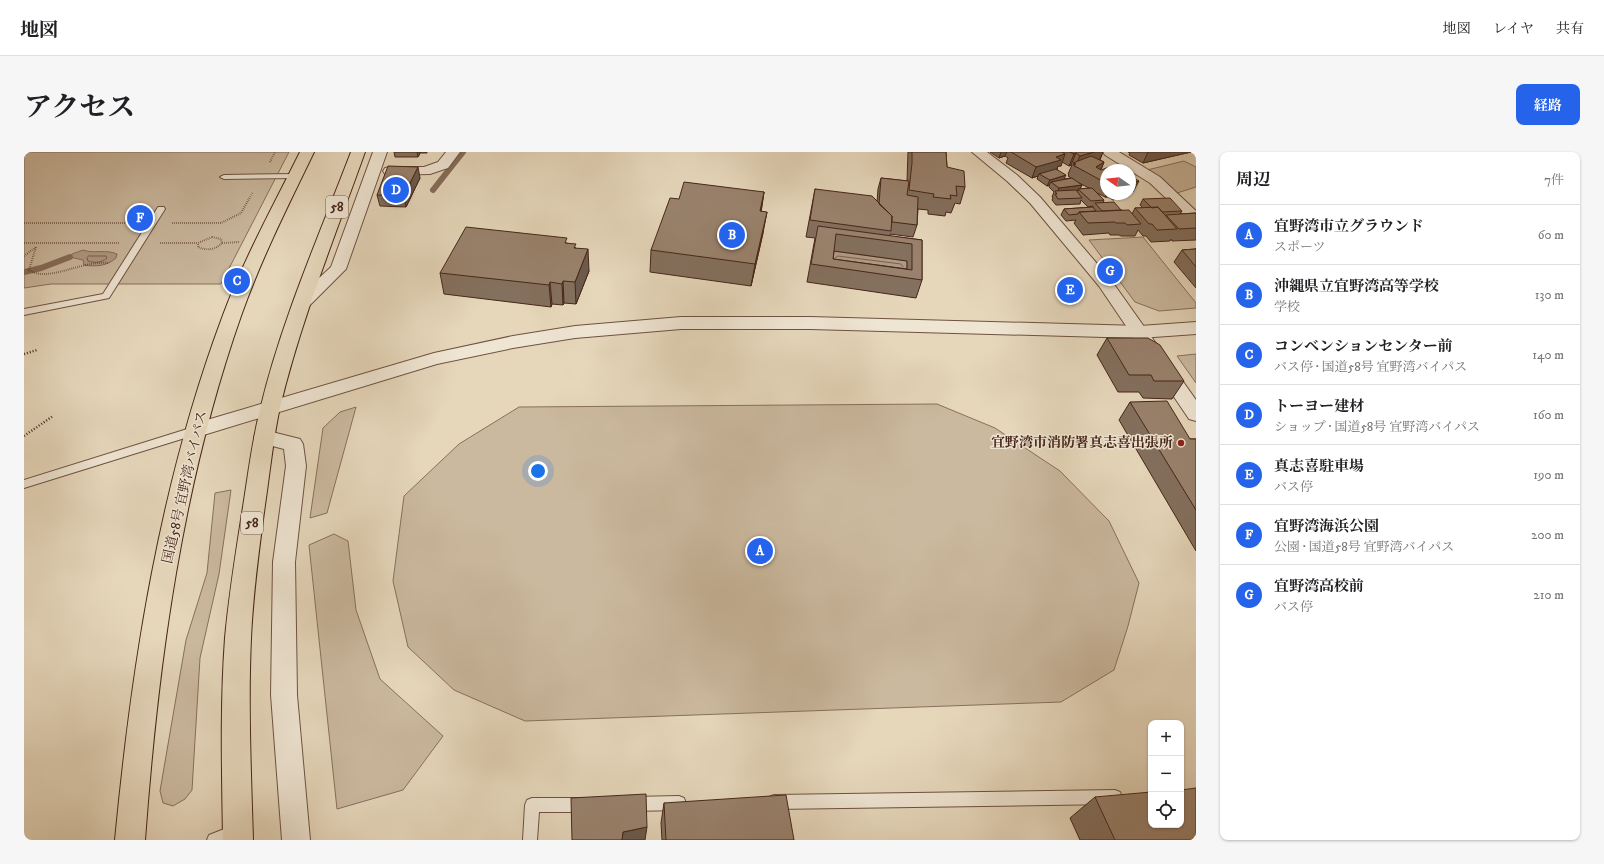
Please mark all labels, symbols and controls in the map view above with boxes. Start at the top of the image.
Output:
text: 地図 [20,19,58,42]
text: 地図 [1443,20,1471,38]
text: レイヤ [1493,20,1534,38]
text: 共有 [1556,20,1584,38]
button: 経路 [1516,84,1580,125]
text: アクセス [24,90,135,125]
north arrow [1100,164,1136,200]
text: 周辺 [1236,169,1270,191]
text: 7件 [1544,172,1564,188]
pin: D [383,175,409,205]
road number: 58 [326,196,348,218]
pin: F [127,203,153,233]
text: 宜野湾市立グラウンド [1274,217,1424,236]
pin: B [719,220,745,250]
text: A [1245,227,1253,243]
text: 60 m [1538,227,1564,243]
text: スポーツ [1274,239,1325,255]
pin: G [1097,256,1123,286]
pin: C [224,266,250,296]
pin: E [1057,275,1083,305]
text: 沖縄県立宜野湾高等学校 [1274,277,1439,296]
text: B [1245,287,1253,303]
text: 130 m [1535,287,1564,303]
text: 学校 [1274,299,1300,315]
text: コンベンションセンター前 [1274,337,1453,356]
text: C [1245,347,1253,363]
text: 140 m [1532,347,1564,363]
text: バス停 · 国道58号 宜野湾バイパス [1274,359,1467,375]
text: トーヨー建材 [1274,397,1364,416]
text: D [1244,407,1254,423]
text: 160 m [1533,407,1564,423]
street label: 国道58号 宜野湾バイパス [159,409,211,565]
text: ショップ · 国道58号 宜野湾バイパス [1274,419,1480,435]
place label: 宜野湾市消防署真志喜出張所 [991,434,1173,452]
marker: 宜野湾市消防署真志喜出張所 [1176,438,1186,448]
text: 真志喜駐車場 [1274,457,1364,476]
your location [528,461,548,481]
text: E [1244,467,1254,483]
text: 190 m [1533,467,1564,483]
text: バス停 [1274,479,1313,495]
road number: 58 [241,512,263,534]
text: 宜野湾海浜公園 [1274,517,1379,536]
text: F [1245,527,1253,543]
text: 200 m [1531,527,1564,543]
pin: A [747,536,773,566]
text: 公園 · 国道58号 宜野湾バイパス [1274,539,1454,555]
text: 宜野湾高校前 [1274,577,1364,596]
text: G [1244,587,1254,603]
text: 210 m [1533,587,1564,603]
text: バス停 [1274,599,1313,615]
map controls [1148,720,1184,828]
button: + [1148,720,1184,756]
button: − [1148,756,1184,792]
button: locate [1148,792,1184,828]

